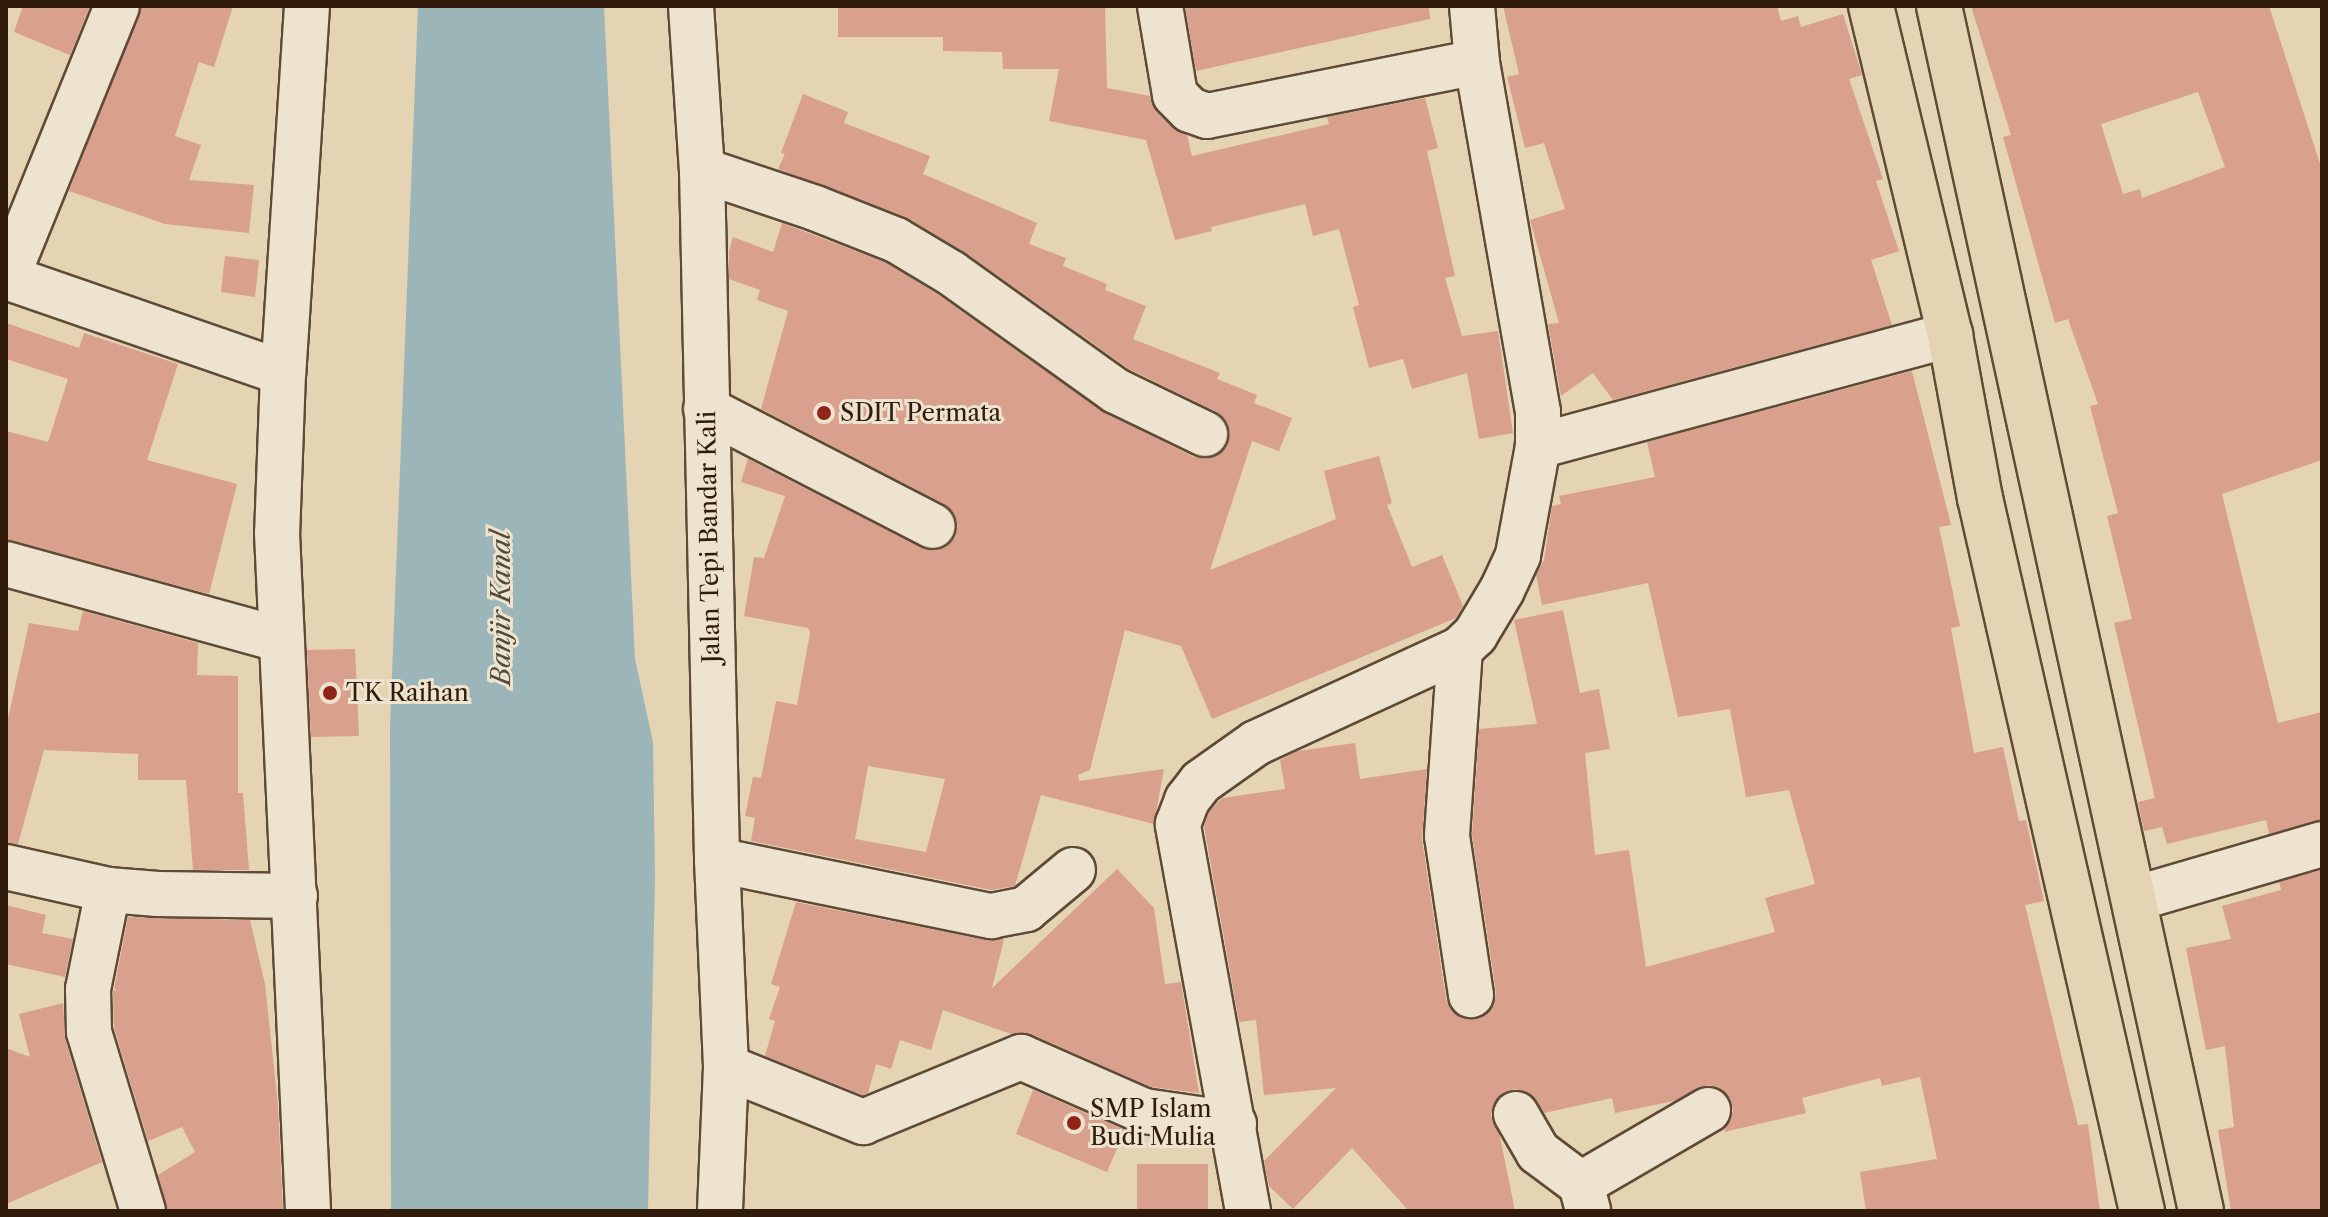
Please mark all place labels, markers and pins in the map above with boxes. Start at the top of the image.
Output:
place label: SDIT Permata [840,399,1002,427]
marker: SDIT Permata [815,404,833,422]
place label: TK Raihan [346,679,469,707]
marker: TK Raihan [321,684,339,702]
place label: SMP Islam Budi Mulia [1090,1095,1216,1151]
marker: SMP Islam Budi Mulia [1065,1114,1083,1132]

